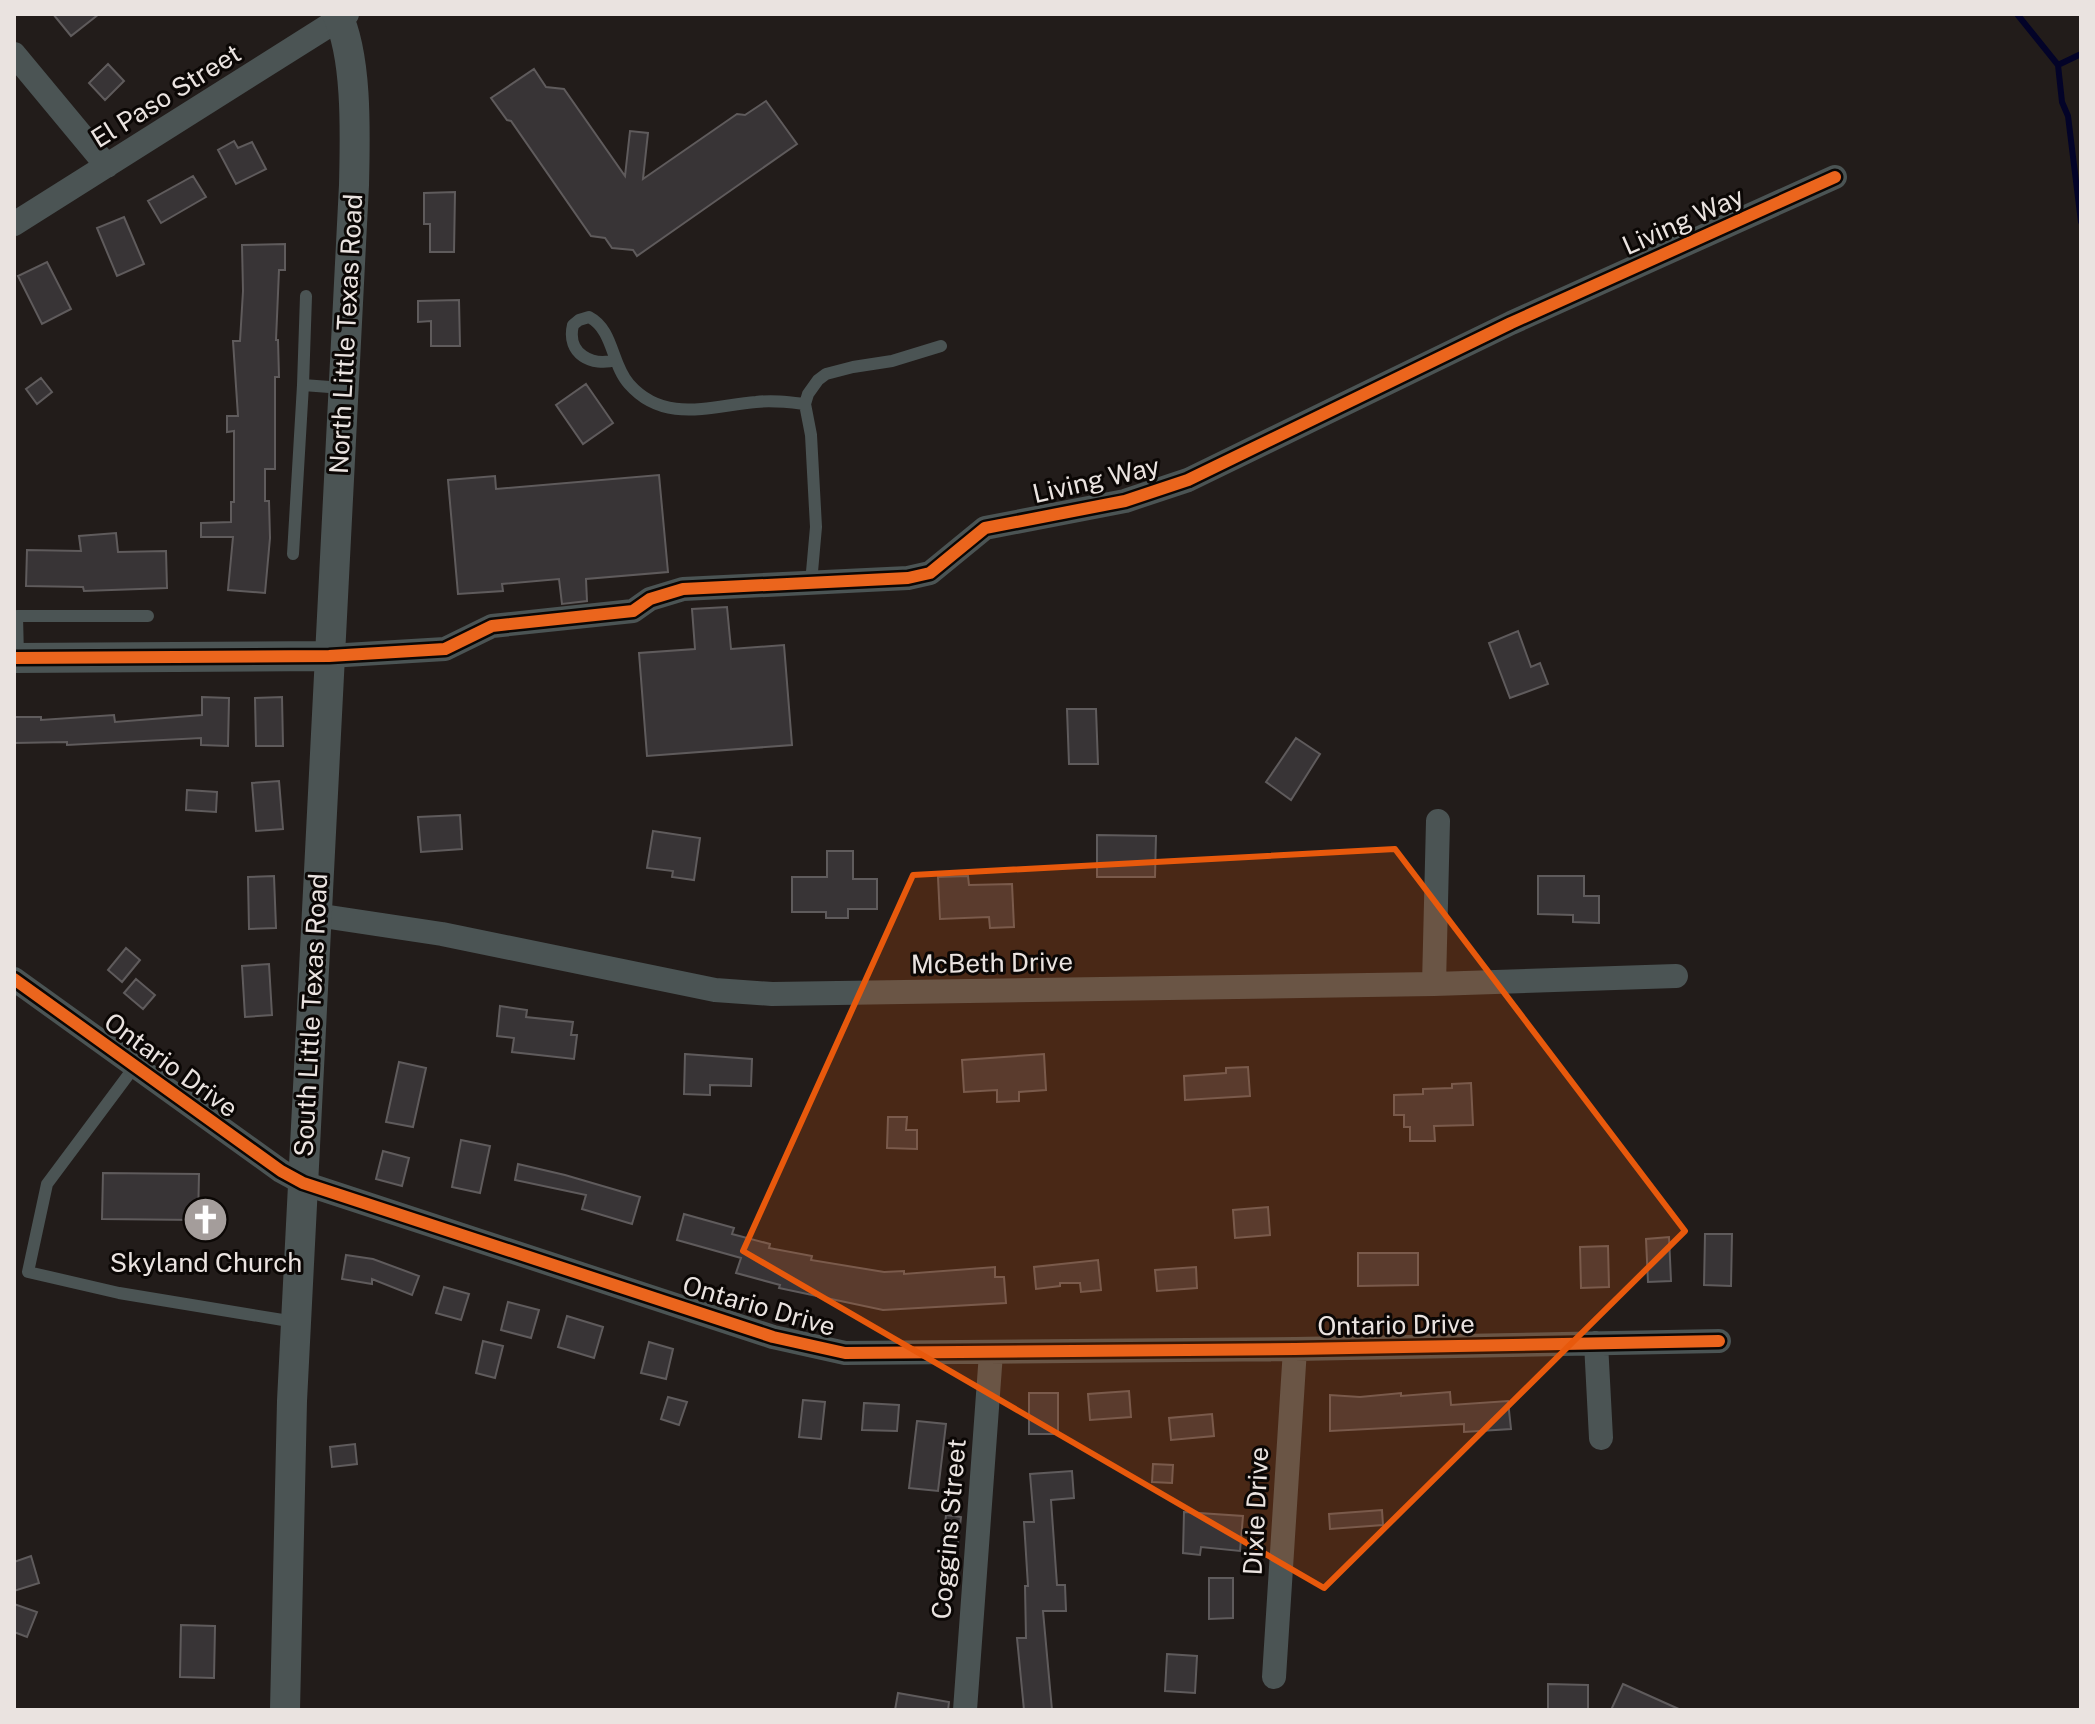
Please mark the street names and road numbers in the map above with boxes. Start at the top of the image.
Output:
street label: El Paso Street [85,37,246,154]
street label: Living Way [1617,180,1748,261]
street label: North Little Texas Road [323,193,368,475]
street label: Living Way [1029,450,1163,509]
street label: South Little Texas Road [288,872,333,1158]
street label: McBeth Drive [911,946,1073,979]
street label: Ontario Drive [99,1006,244,1123]
street label: Ontario Drive [679,1269,839,1342]
street label: Ontario Drive [1317,1308,1475,1341]
street label: Coggins Street [925,1437,972,1621]
street label: Dixie Drive [1237,1446,1274,1576]

